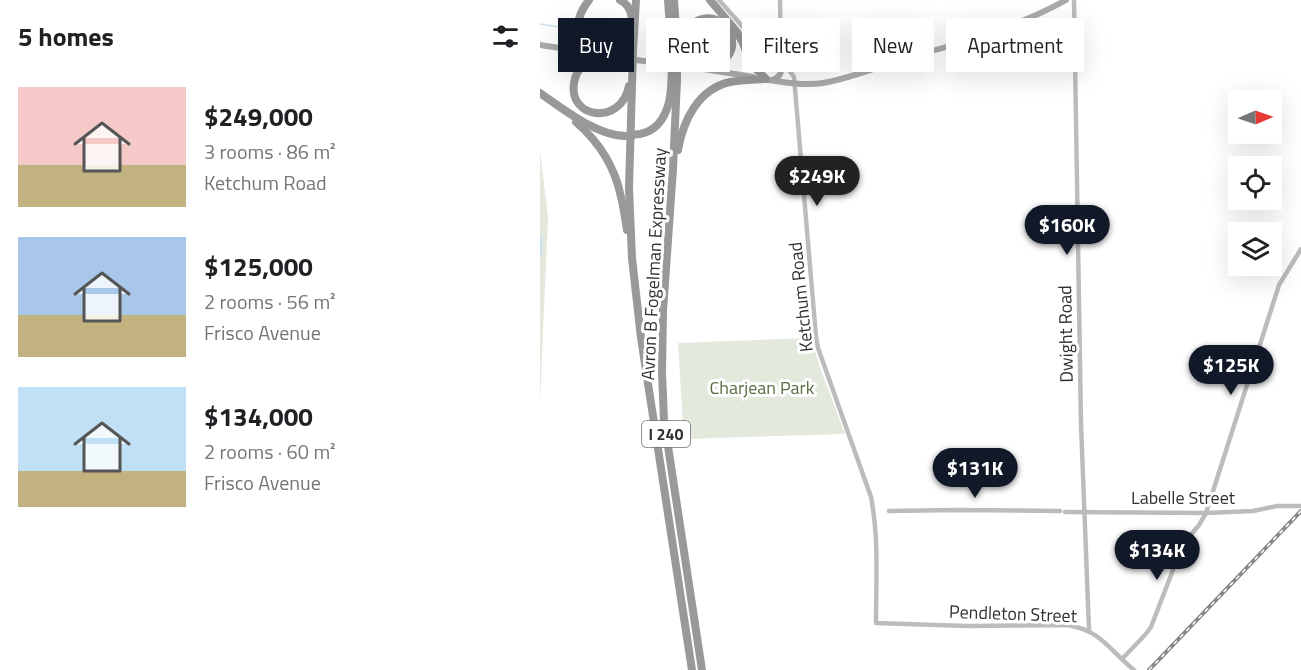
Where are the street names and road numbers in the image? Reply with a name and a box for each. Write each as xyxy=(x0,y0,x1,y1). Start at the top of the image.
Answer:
street label: Avron B Fogelman Expressway xyxy=(634,147,673,381)
street label: Ketchum Road xyxy=(781,241,820,353)
street label: Dwight Road xyxy=(1051,285,1080,383)
road number: I 240 xyxy=(642,421,690,447)
street label: Labelle Street xyxy=(1131,484,1236,511)
street label: Pendleton Street xyxy=(949,598,1078,629)

